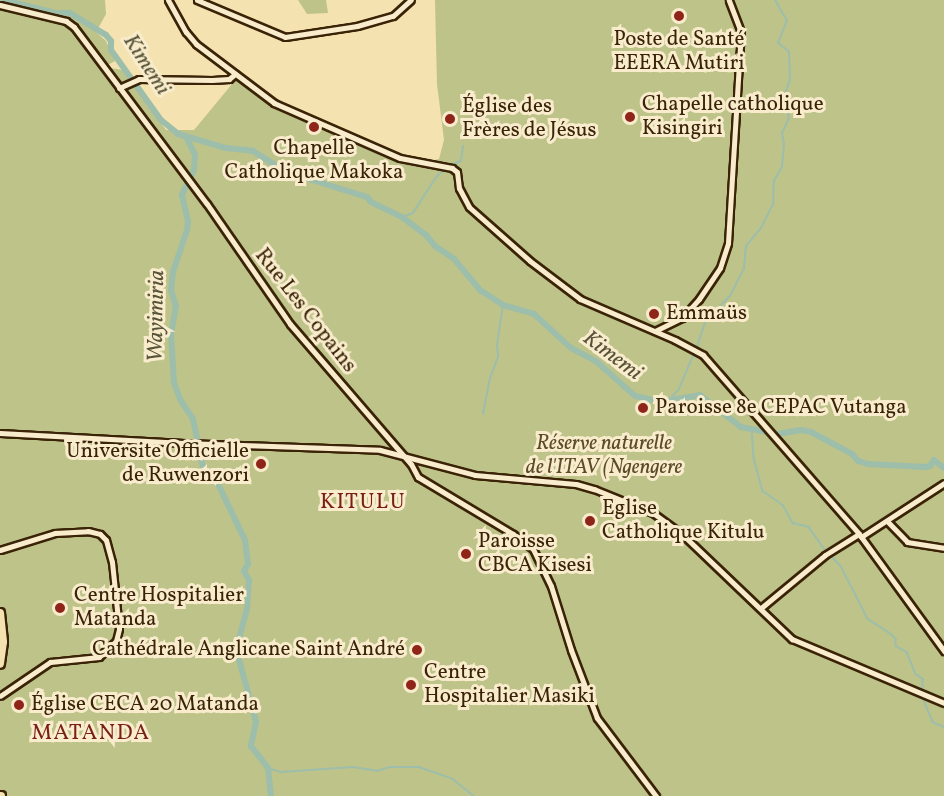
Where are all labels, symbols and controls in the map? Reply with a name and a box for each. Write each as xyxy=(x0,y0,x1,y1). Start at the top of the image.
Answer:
marker: Poste de Santé EEERA Mutiri xyxy=(670,7,688,25)
place label: Poste de Santé EEERA Mutiri xyxy=(614,27,744,77)
water label: Kimemi xyxy=(117,30,175,100)
place label: Chapelle catholique Kisingiri xyxy=(642,92,824,142)
place label: Église des Frères de Jésus xyxy=(462,94,597,144)
marker: Chapelle catholique Kisingiri xyxy=(623,110,637,124)
marker: Église des Frères de Jésus xyxy=(443,112,457,126)
marker: Chapelle Catholique Makoka xyxy=(307,120,321,134)
place label: Chapelle Catholique Makoka xyxy=(225,136,403,186)
street label: Rue Les Copains xyxy=(249,244,361,378)
water label: Wayimiria xyxy=(143,270,171,362)
place label: Emmaüs xyxy=(666,301,747,327)
marker: Emmaüs xyxy=(647,307,661,321)
water label: Kimemi xyxy=(577,325,647,387)
place label: Paroisse 8e CEPAC Vutanga xyxy=(655,395,907,421)
marker: Paroisse 8e CEPAC Vutanga xyxy=(636,401,650,415)
park label: Réserve naturelle de l'ITAV (Ngengere xyxy=(526,431,682,481)
place label: Universite Officielle de Ruwenzori xyxy=(66,439,249,489)
marker: Universite Officielle de Ruwenzori xyxy=(254,457,268,471)
district label: KITULU xyxy=(320,490,406,516)
place label: Eglise Catholique Kitulu xyxy=(602,496,765,546)
marker: Eglise Catholique Kitulu xyxy=(583,514,597,528)
place label: Paroisse CBCA Kisesi xyxy=(478,529,592,579)
marker: Paroisse CBCA Kisesi xyxy=(459,547,473,561)
place label: Centre Hospitalier Matanda xyxy=(74,583,244,633)
marker: Centre Hospitalier Matanda xyxy=(51,599,69,617)
place label: Cathédrale Anglicane Saint André xyxy=(92,637,405,663)
marker: Cathédrale Anglicane Saint André xyxy=(410,643,424,657)
place label: Centre Hospitalier Masiki xyxy=(424,660,595,710)
marker: Centre Hospitalier Masiki xyxy=(402,676,420,694)
place label: Église CECA 20 Matanda xyxy=(31,692,259,718)
marker: Église CECA 20 Matanda xyxy=(12,698,26,712)
district label: MATANDA xyxy=(31,721,151,747)

